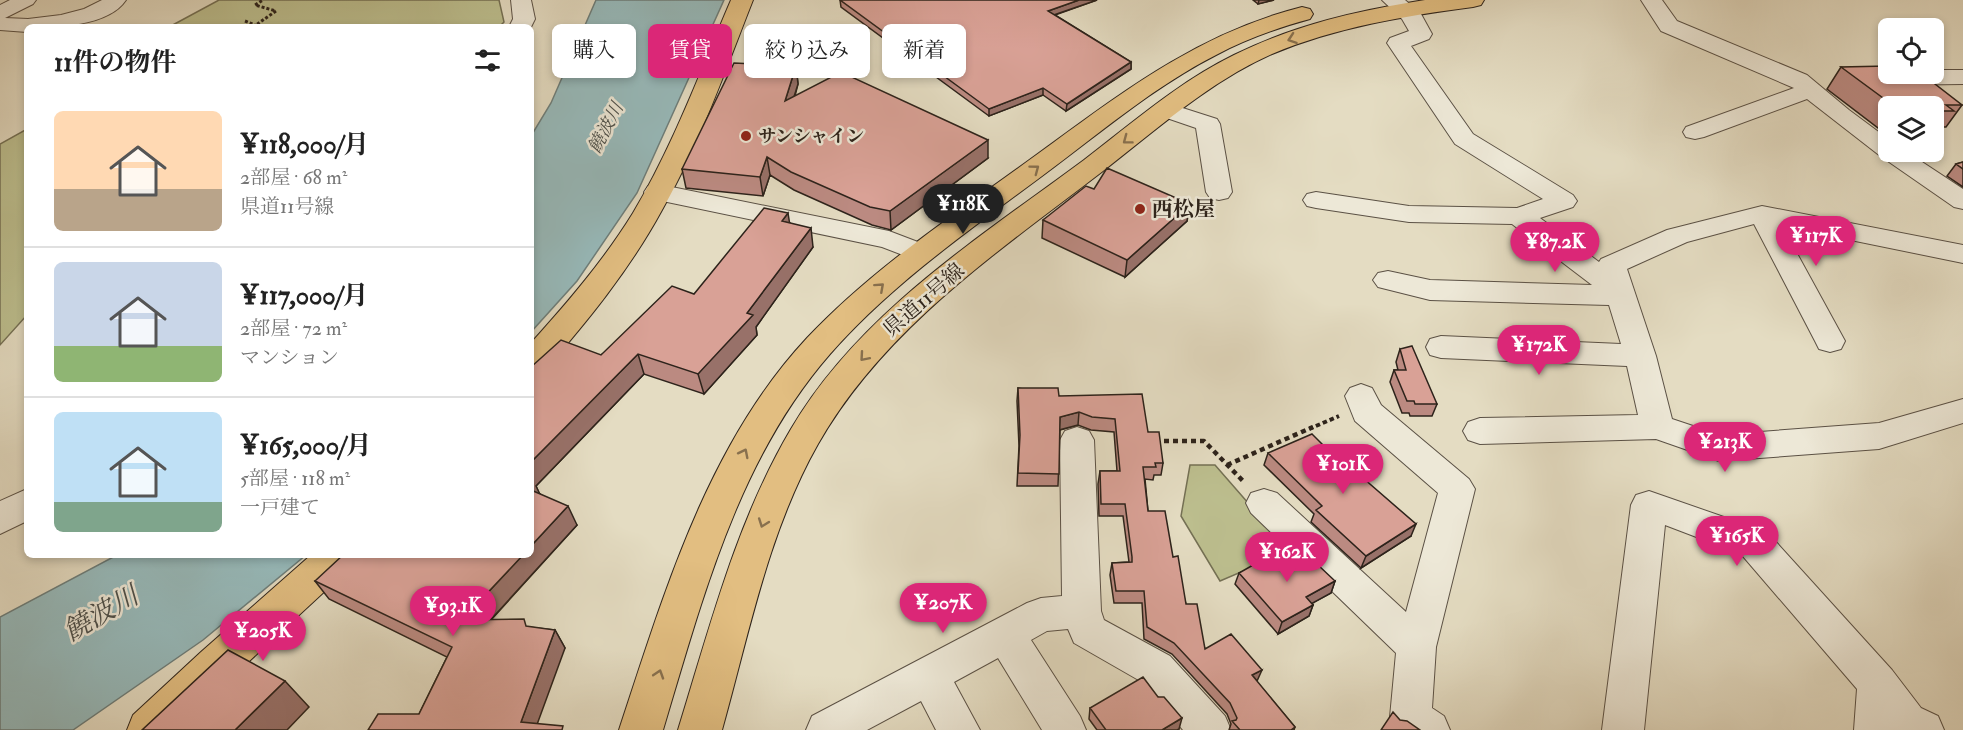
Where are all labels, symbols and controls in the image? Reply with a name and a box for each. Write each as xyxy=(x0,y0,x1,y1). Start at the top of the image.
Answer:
map controls xyxy=(1878,18,1944,162)
button: locate xyxy=(1878,18,1944,84)
chip: 購入 xyxy=(552,24,636,78)
chip: 賃貸 xyxy=(648,24,732,78)
chip: 絞り込み xyxy=(744,24,870,78)
chip: 新着 xyxy=(882,24,966,78)
one-way arrow xyxy=(1288,31,1298,44)
icon: filters xyxy=(471,44,504,77)
text: 11件の物件 xyxy=(54,47,177,79)
button: layers xyxy=(1878,96,1944,162)
water label: 饒波川 xyxy=(583,97,630,157)
place label: サンシャイン xyxy=(758,125,864,148)
text: ¥118,000/月 xyxy=(240,129,369,161)
marker: サンシャイン xyxy=(739,129,753,143)
one-way arrow xyxy=(1123,133,1134,144)
icon: home xyxy=(102,135,174,207)
text: 2部屋 · 68 m² xyxy=(240,165,347,190)
one-way arrow xyxy=(1028,165,1039,176)
pin: ¥118K xyxy=(921,184,1005,235)
text: ¥118K xyxy=(937,191,989,216)
text: 県道11号線 xyxy=(240,194,334,219)
place label: 西松屋 xyxy=(1152,196,1215,223)
marker: 西松屋 xyxy=(1133,202,1147,216)
pin: ¥117K xyxy=(1774,216,1858,267)
pin: ¥87.2K xyxy=(1506,222,1604,273)
text: ¥117K xyxy=(1790,223,1842,248)
text: ¥87.2K xyxy=(1524,229,1586,254)
street label: 県道11号線 xyxy=(878,257,970,343)
text: ¥117,000/月 xyxy=(240,280,368,312)
one-way arrow xyxy=(873,283,883,294)
icon: home xyxy=(102,286,174,358)
text: 2部屋 · 72 m² xyxy=(240,316,347,341)
pin: ¥172K xyxy=(1497,325,1581,376)
text: ¥172K xyxy=(1511,332,1567,357)
text: マンション xyxy=(240,345,339,370)
one-way arrow xyxy=(860,350,871,361)
pin: ¥213K xyxy=(1683,422,1767,473)
text: ¥213K xyxy=(1698,429,1752,454)
text: ¥165,000/月 xyxy=(240,430,372,462)
icon: home xyxy=(102,436,174,508)
pin: ¥101K xyxy=(1301,444,1385,495)
one-way arrow xyxy=(737,449,748,460)
text: ¥101K xyxy=(1316,451,1370,476)
text: 5部屋 · 118 m² xyxy=(240,466,350,491)
text: 一戸建て xyxy=(240,495,320,520)
pin: ¥165K xyxy=(1695,516,1779,567)
one-way arrow xyxy=(758,517,771,528)
text: ¥165K xyxy=(1710,523,1764,548)
pin: ¥162K xyxy=(1245,532,1329,583)
text: ¥162K xyxy=(1259,539,1315,564)
water label: 饒波川 xyxy=(58,578,147,649)
pin: ¥207K xyxy=(901,583,985,634)
pin: ¥93.1K xyxy=(404,586,502,637)
text: ¥207K xyxy=(914,590,972,615)
text: ¥93.1K xyxy=(424,593,482,618)
pin: ¥205K xyxy=(221,611,305,662)
text: ¥205K xyxy=(234,618,292,643)
one-way arrow xyxy=(652,669,664,680)

